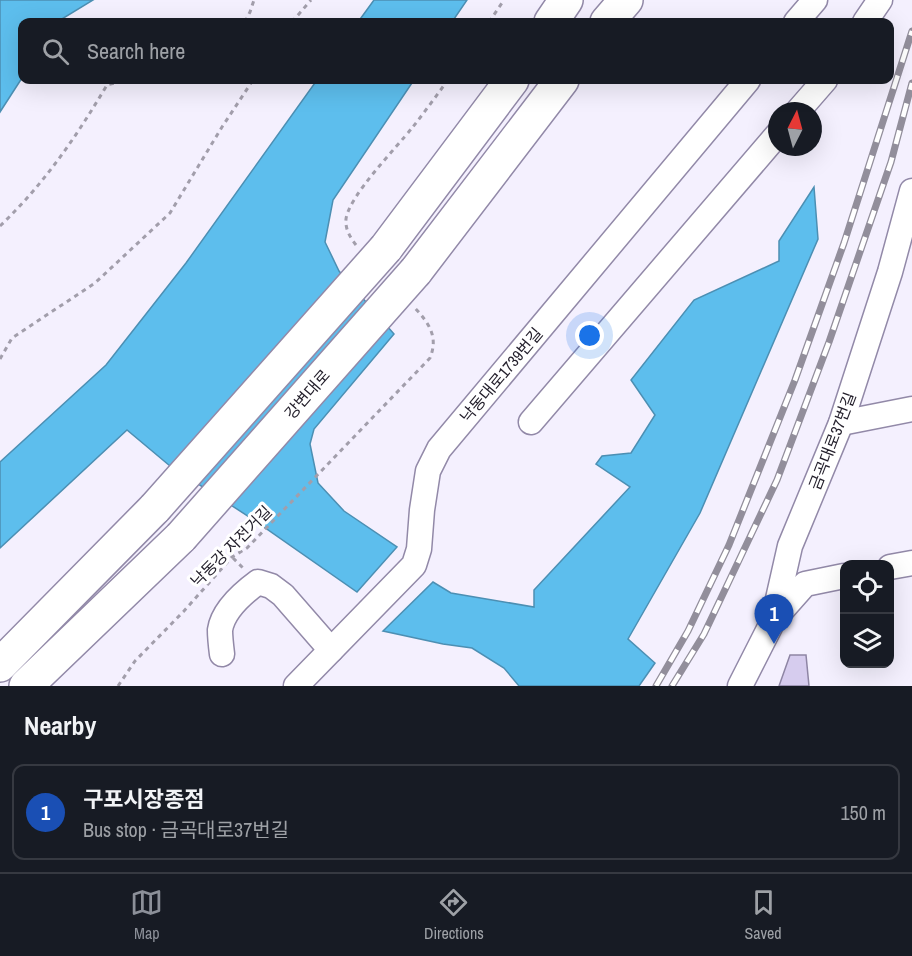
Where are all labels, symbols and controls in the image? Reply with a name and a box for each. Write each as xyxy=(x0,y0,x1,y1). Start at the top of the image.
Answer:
search box xyxy=(18,18,894,84)
icon: search xyxy=(39,35,72,68)
text: Search here xyxy=(87,36,185,66)
north arrow xyxy=(768,102,822,156)
your location xyxy=(575,321,604,350)
street label: 낙동대로1739번길 xyxy=(455,323,547,427)
street label: 강변대로 xyxy=(279,364,335,423)
street label: 금곡대로37번길 xyxy=(803,389,861,493)
street label: 낙동강 자전거길 xyxy=(185,500,277,592)
map controls xyxy=(840,560,894,668)
button: locate xyxy=(840,560,894,614)
pin: 1 xyxy=(754,594,794,644)
button: layers xyxy=(840,614,894,668)
text: Nearby xyxy=(24,708,96,743)
text: 구포시장종점 xyxy=(83,784,204,814)
text: 1 xyxy=(41,799,50,826)
text: 150 m xyxy=(840,799,886,826)
text: Bus stop · 금곡대로37번길 xyxy=(83,816,289,843)
tab: Map xyxy=(130,886,163,944)
tab: Directions xyxy=(424,886,484,944)
tab: Saved xyxy=(744,886,782,944)

